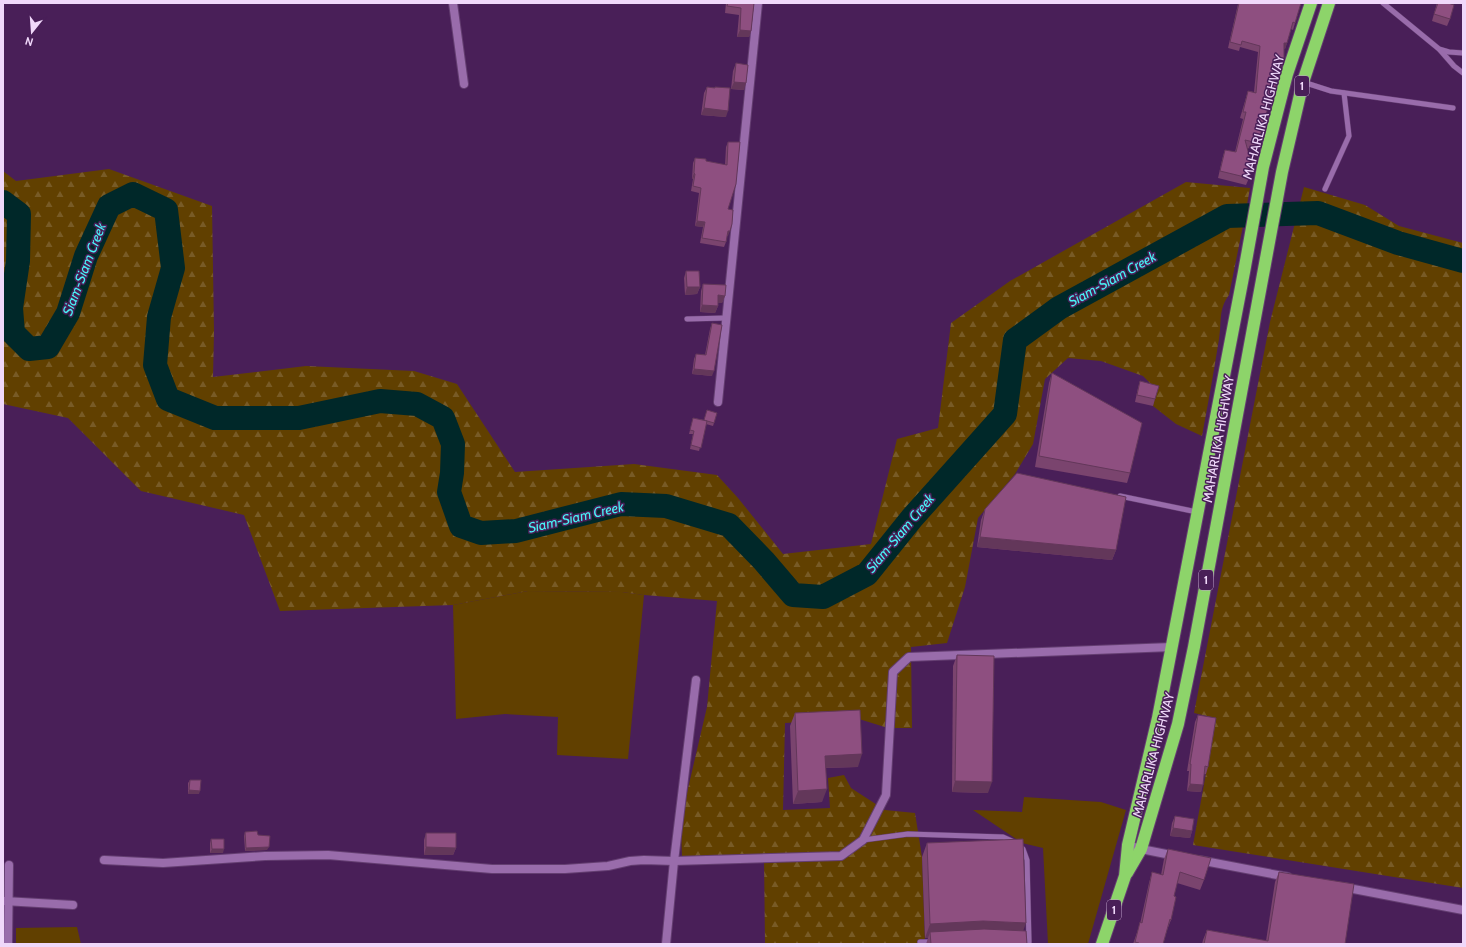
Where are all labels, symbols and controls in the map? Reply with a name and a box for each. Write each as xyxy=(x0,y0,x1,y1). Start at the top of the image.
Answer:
north arrow xyxy=(12,12,52,52)
text: N xyxy=(23,34,35,49)
street label: MAHARLIKA HIGHWAY xyxy=(1239,52,1288,181)
road number: 1 xyxy=(1295,76,1309,96)
water label: Siam-Siam Creek xyxy=(58,219,110,318)
water label: Siam-Siam Creek xyxy=(1065,247,1160,311)
street label: MAHARLIKA HIGHWAY xyxy=(1199,374,1237,504)
water label: Siam-Siam Creek xyxy=(862,489,939,576)
water label: Siam-Siam Creek xyxy=(526,497,627,537)
road number: 1 xyxy=(1199,570,1213,590)
street label: MAHARLIKA HIGHWAY xyxy=(1129,690,1178,819)
road number: 1 xyxy=(1107,900,1121,920)

